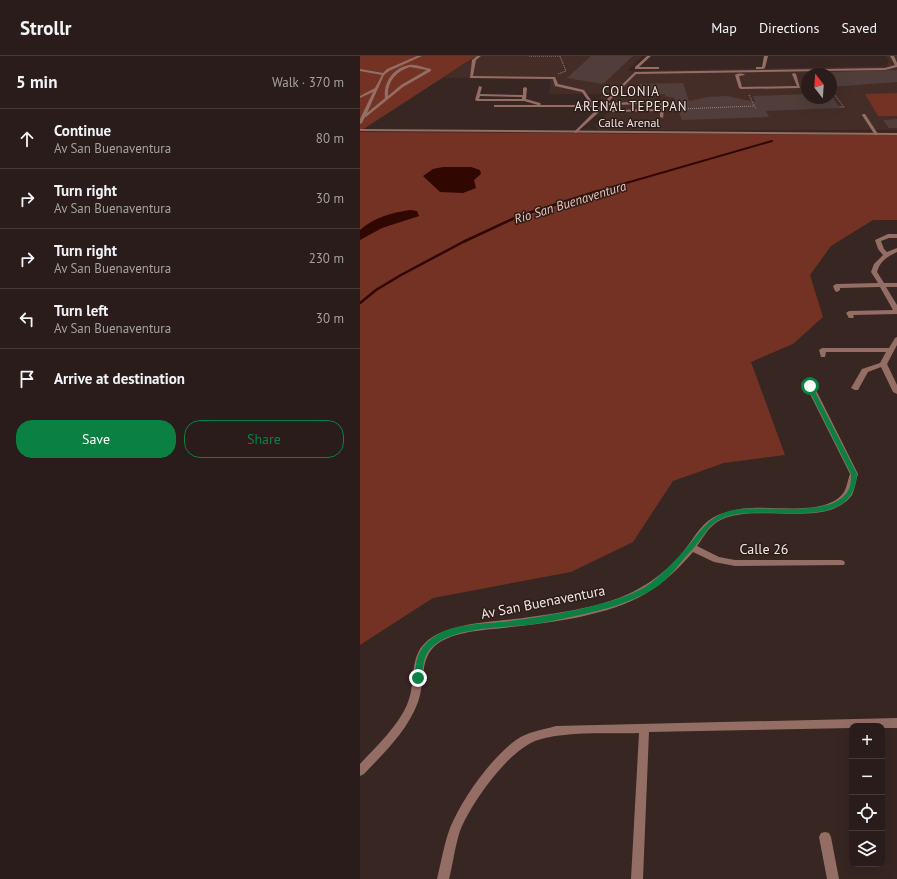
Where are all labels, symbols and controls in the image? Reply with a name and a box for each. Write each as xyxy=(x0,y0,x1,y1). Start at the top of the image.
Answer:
text: Strollr xyxy=(20,16,71,40)
text: Map xyxy=(711,19,737,37)
text: Directions xyxy=(759,19,819,37)
text: Saved xyxy=(841,19,877,37)
north arrow xyxy=(801,68,837,104)
text: 5 min xyxy=(16,71,57,93)
text: Walk · 370 m xyxy=(272,74,344,91)
district label: COLONIA ARENAL TEPEPAN xyxy=(574,83,688,115)
street label: Calle Arenal xyxy=(598,115,660,130)
text: Continue xyxy=(54,121,111,140)
icon: ahead xyxy=(16,128,38,150)
text: 80 m xyxy=(316,130,344,147)
text: Av San Buenaventura xyxy=(54,140,171,157)
water label: Río San Buenaventura xyxy=(512,177,629,228)
text: Turn right xyxy=(54,181,117,200)
icon: right xyxy=(16,188,38,210)
text: 30 m xyxy=(316,190,344,207)
text: Av San Buenaventura xyxy=(54,200,171,217)
text: Turn right xyxy=(54,241,117,260)
icon: right xyxy=(16,248,38,270)
text: 230 m xyxy=(309,250,344,267)
text: Av San Buenaventura xyxy=(54,260,171,277)
text: Turn left xyxy=(54,301,108,320)
icon: left xyxy=(16,308,38,330)
text: 30 m xyxy=(316,310,344,327)
text: Av San Buenaventura xyxy=(54,320,171,337)
icon: arrive xyxy=(16,368,38,390)
text: Arrive at destination xyxy=(54,369,185,388)
route start xyxy=(801,377,819,395)
button: Save xyxy=(16,420,176,458)
button: Share xyxy=(184,420,344,458)
street label: Calle 26 xyxy=(740,540,789,558)
street label: Av San Buenaventura xyxy=(479,581,607,623)
route end xyxy=(409,669,427,687)
map controls xyxy=(849,723,885,867)
button: + xyxy=(849,723,885,759)
button: − xyxy=(849,759,885,795)
button: locate xyxy=(849,795,885,831)
button: layers xyxy=(849,831,885,867)

